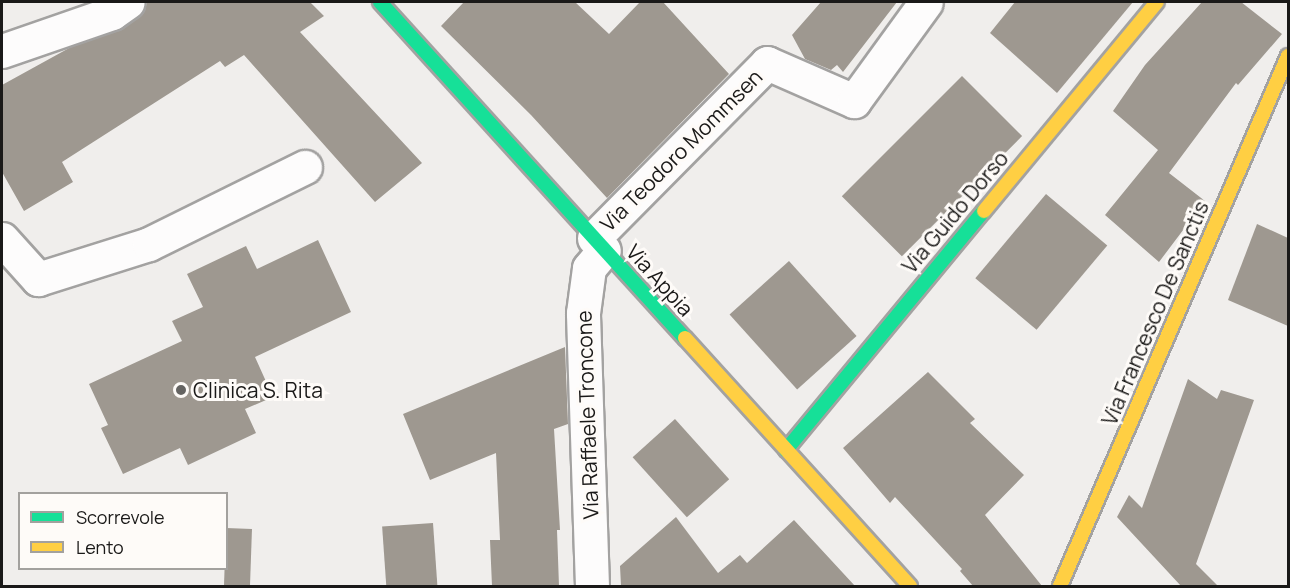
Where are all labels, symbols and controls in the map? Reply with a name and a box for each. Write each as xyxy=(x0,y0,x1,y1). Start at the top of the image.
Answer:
street label: Via Teodoro Mommsen xyxy=(595,64,767,236)
street label: Via Guido Dorso xyxy=(897,146,1013,278)
street label: Via Francesco De Sanctis xyxy=(1096,197,1214,429)
street label: Via Appia xyxy=(621,239,699,321)
street label: Via Raffaele Troncone xyxy=(571,310,603,520)
place label: Clinica S. Rita xyxy=(193,377,323,403)
marker: Clinica S. Rita xyxy=(174,383,188,397)
legend xyxy=(18,492,228,570)
text: Scorrevole xyxy=(76,505,165,529)
text: Lento xyxy=(76,535,124,559)

